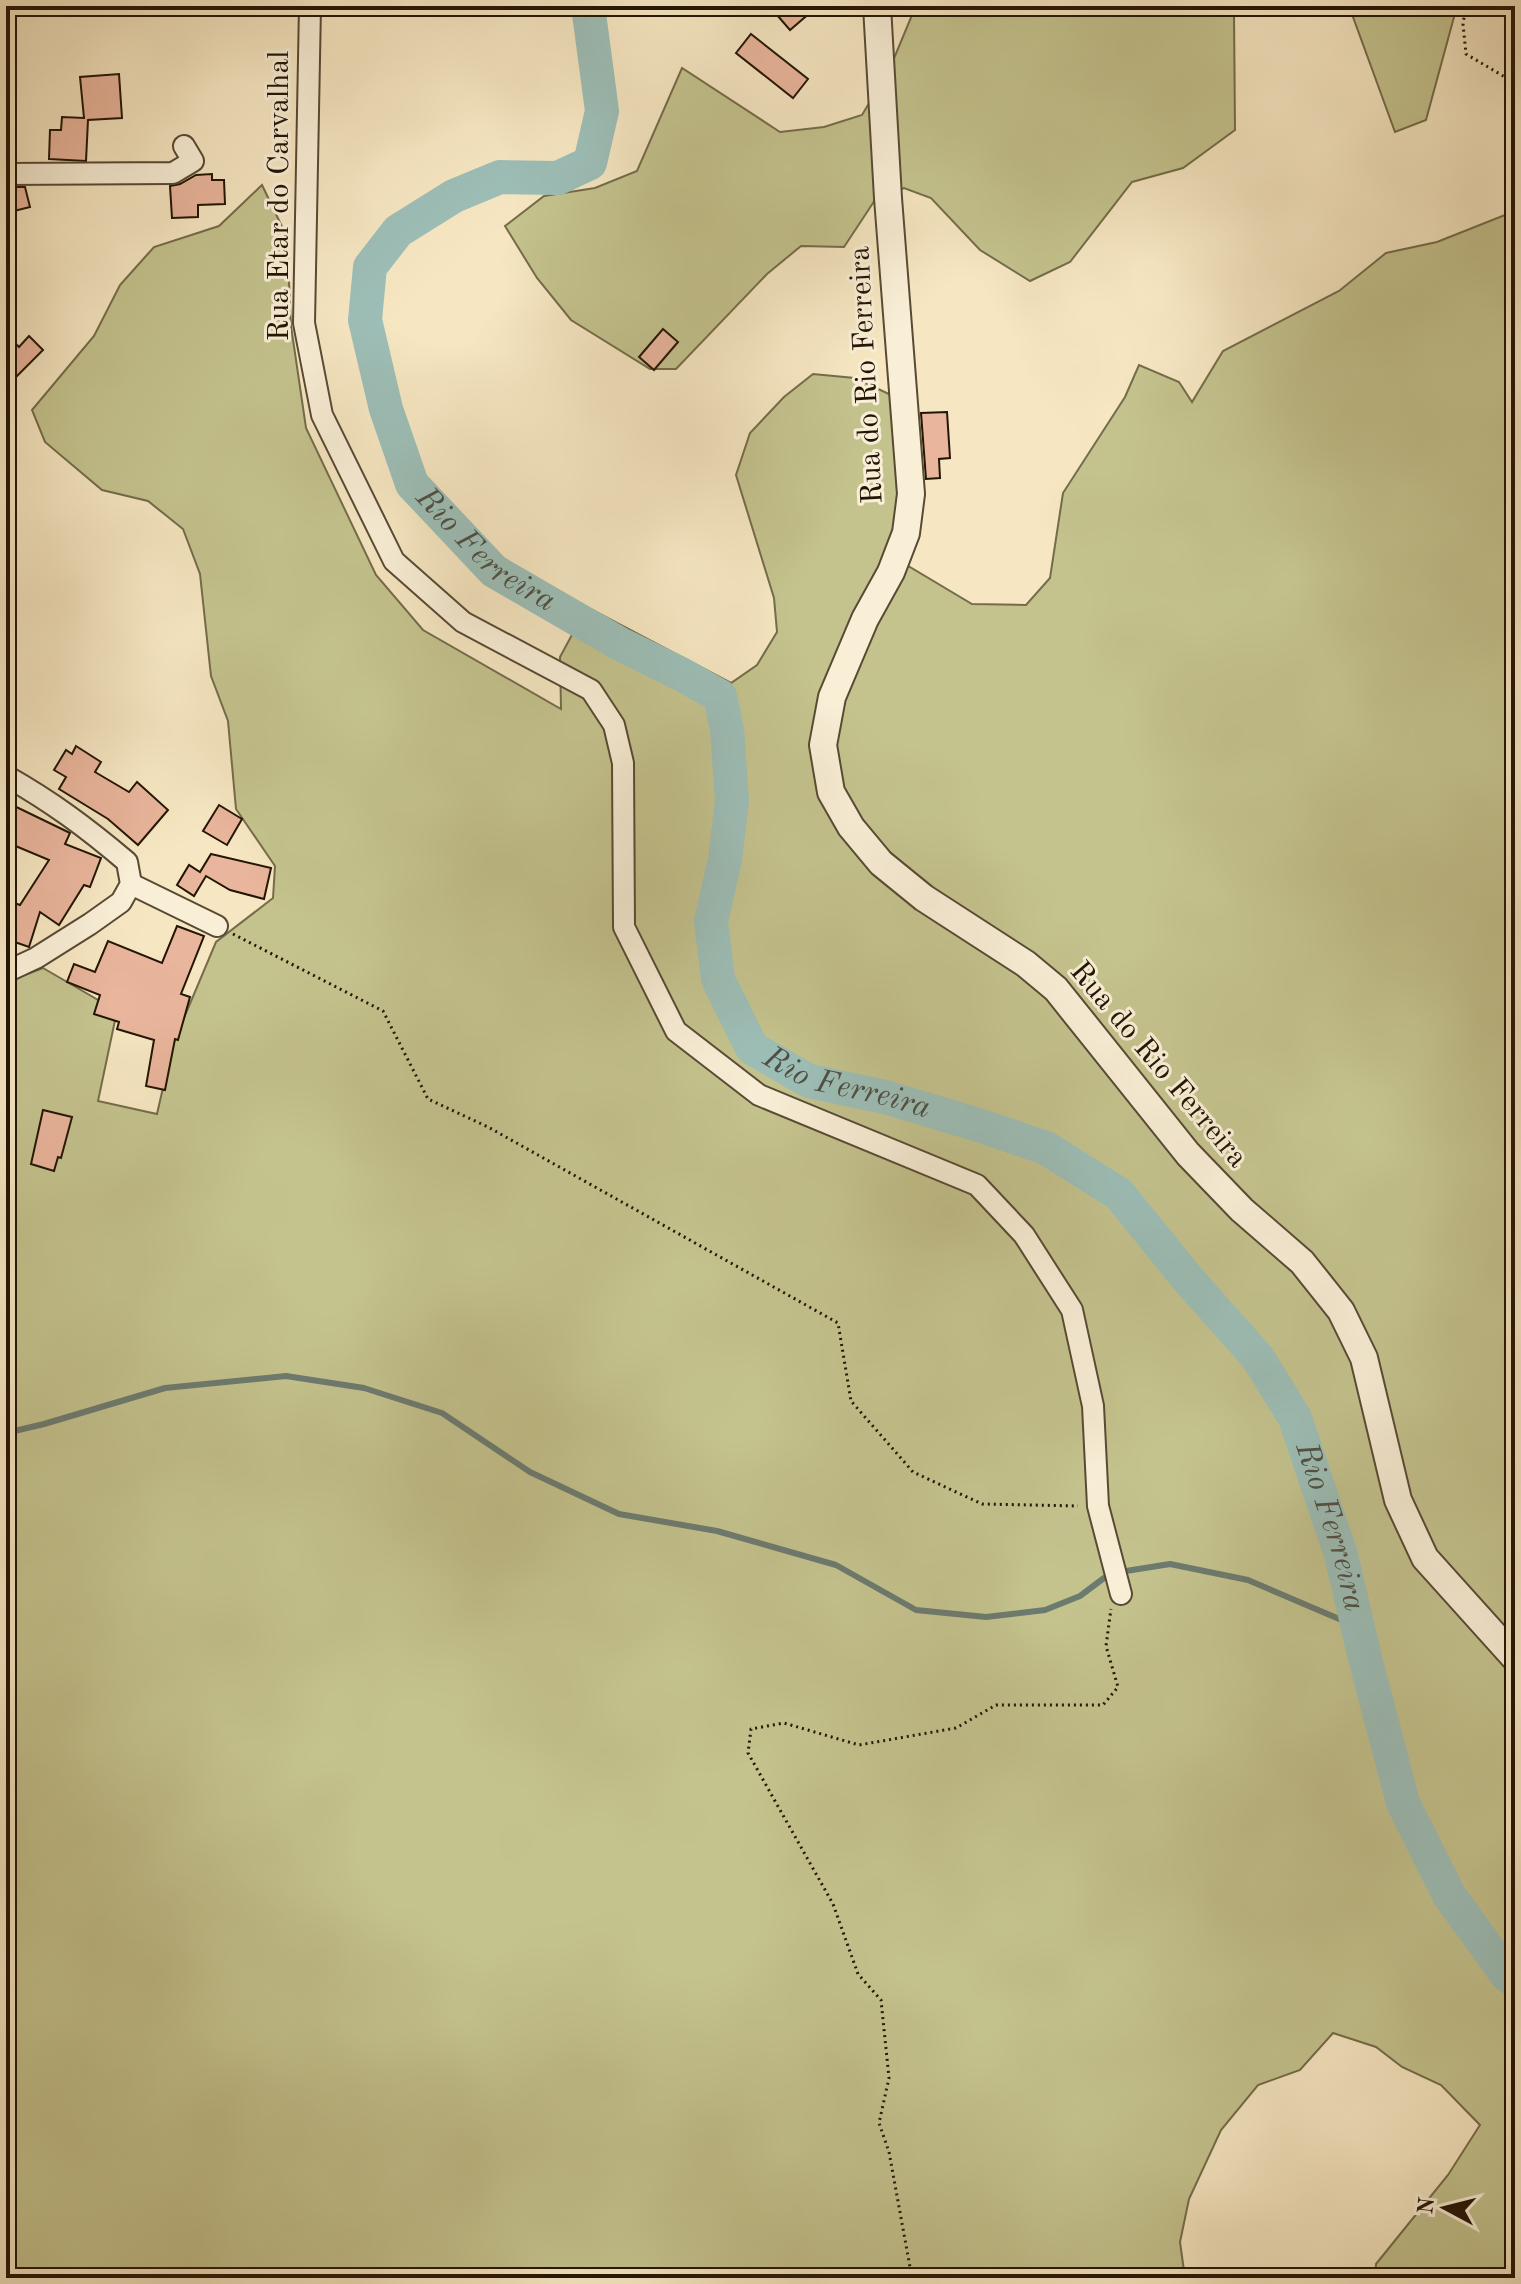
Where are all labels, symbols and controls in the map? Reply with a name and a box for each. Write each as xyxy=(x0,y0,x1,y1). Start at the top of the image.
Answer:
street label: Rua Etar do Carvalhal xyxy=(265,51,295,341)
street label: Rua do Rio Ferreira xyxy=(845,245,889,505)
water label: Rio Ferreira xyxy=(408,481,561,619)
street label: Rua do Rio Ferreira xyxy=(1064,957,1253,1174)
water label: Rio Ferreira xyxy=(756,1041,934,1126)
water label: Rio Ferreira xyxy=(1288,1438,1370,1614)
north arrow xyxy=(1405,2168,1485,2248)
text: N xyxy=(1415,2196,1439,2215)

